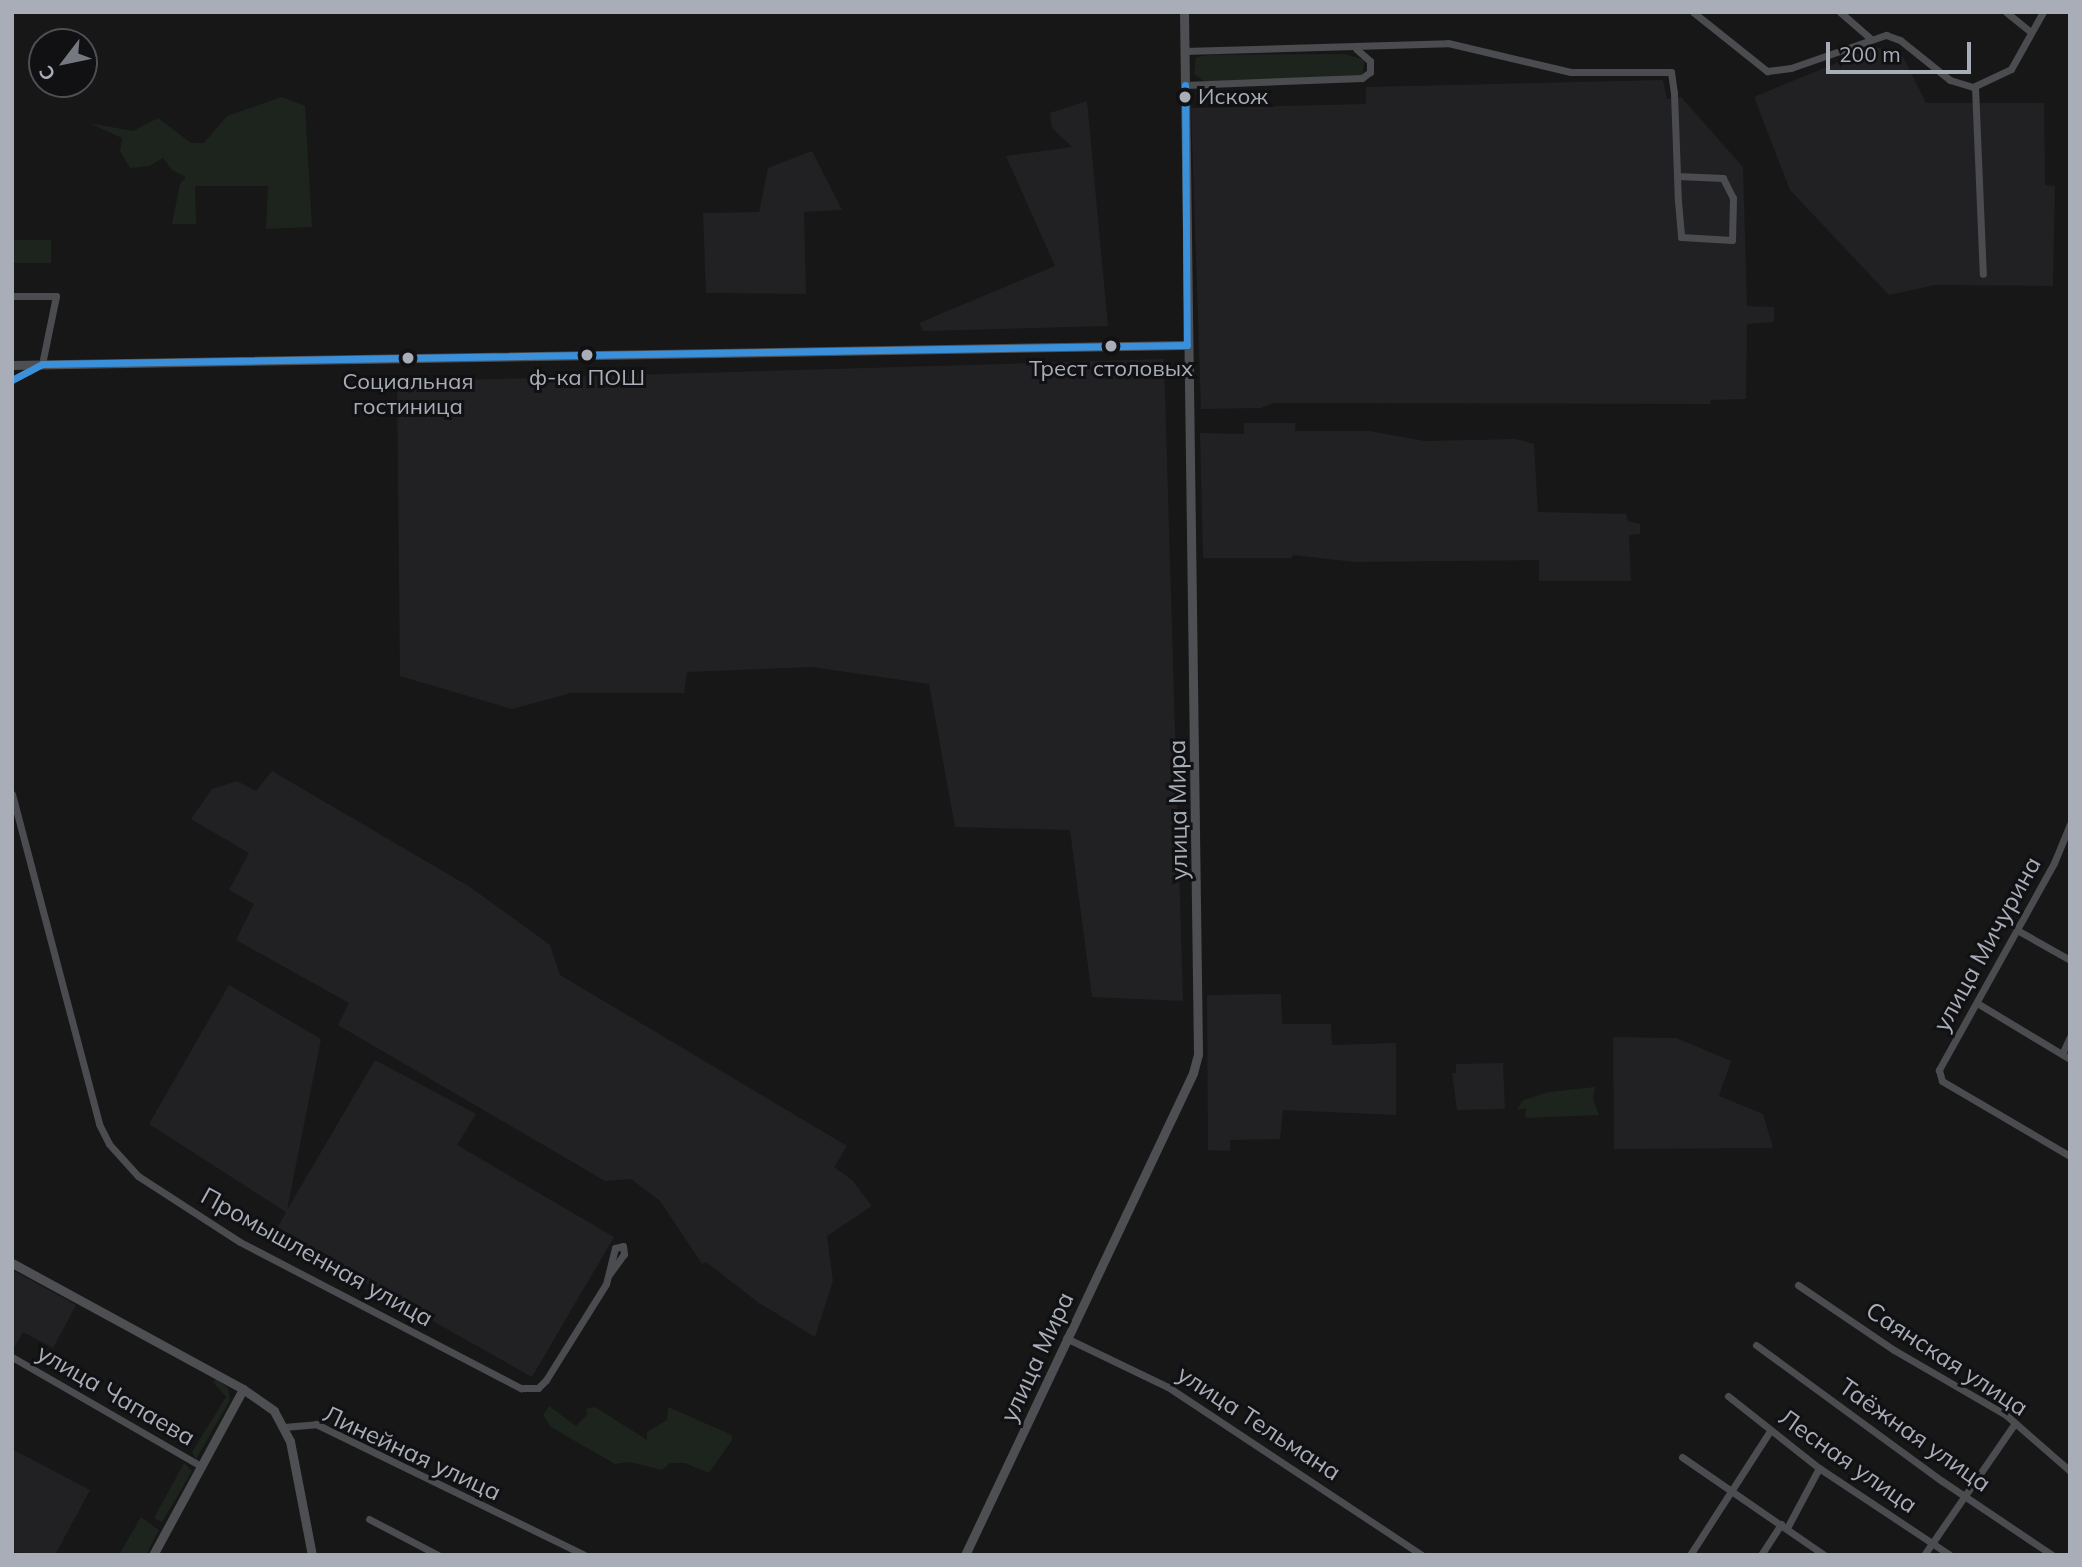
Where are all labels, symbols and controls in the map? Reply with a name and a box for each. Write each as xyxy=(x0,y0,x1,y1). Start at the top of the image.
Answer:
north arrow xyxy=(28,28,98,98)
scale bar xyxy=(1830,28,1975,72)
text: 200 m xyxy=(1839,41,1901,67)
text: С xyxy=(33,61,61,85)
place label: Искож xyxy=(1198,84,1268,110)
marker: Искож xyxy=(1178,90,1192,104)
marker: Трест столовых xyxy=(1104,339,1118,353)
marker: ф-ка ПОШ xyxy=(580,348,594,362)
marker: Социальная гостиница xyxy=(401,351,415,365)
place label: Трест столовых xyxy=(1029,356,1193,382)
place label: ф-ка ПОШ xyxy=(529,365,645,391)
place label: Социальная гостиница xyxy=(342,368,474,420)
street label: улица Мира xyxy=(1162,740,1194,880)
street label: улица Мичурина xyxy=(1927,852,2047,1036)
street label: Промышленная улица xyxy=(196,1181,438,1333)
street label: улица Мира xyxy=(994,1287,1080,1427)
street label: Саянская улица xyxy=(1861,1296,2033,1422)
street label: улица Чапаева xyxy=(32,1338,200,1452)
street label: улица Тельмана xyxy=(1172,1359,1346,1487)
street label: Таёжная улица xyxy=(1834,1372,1996,1498)
street label: Линейная улица xyxy=(319,1399,505,1507)
street label: Лесная улица xyxy=(1773,1403,1923,1519)

